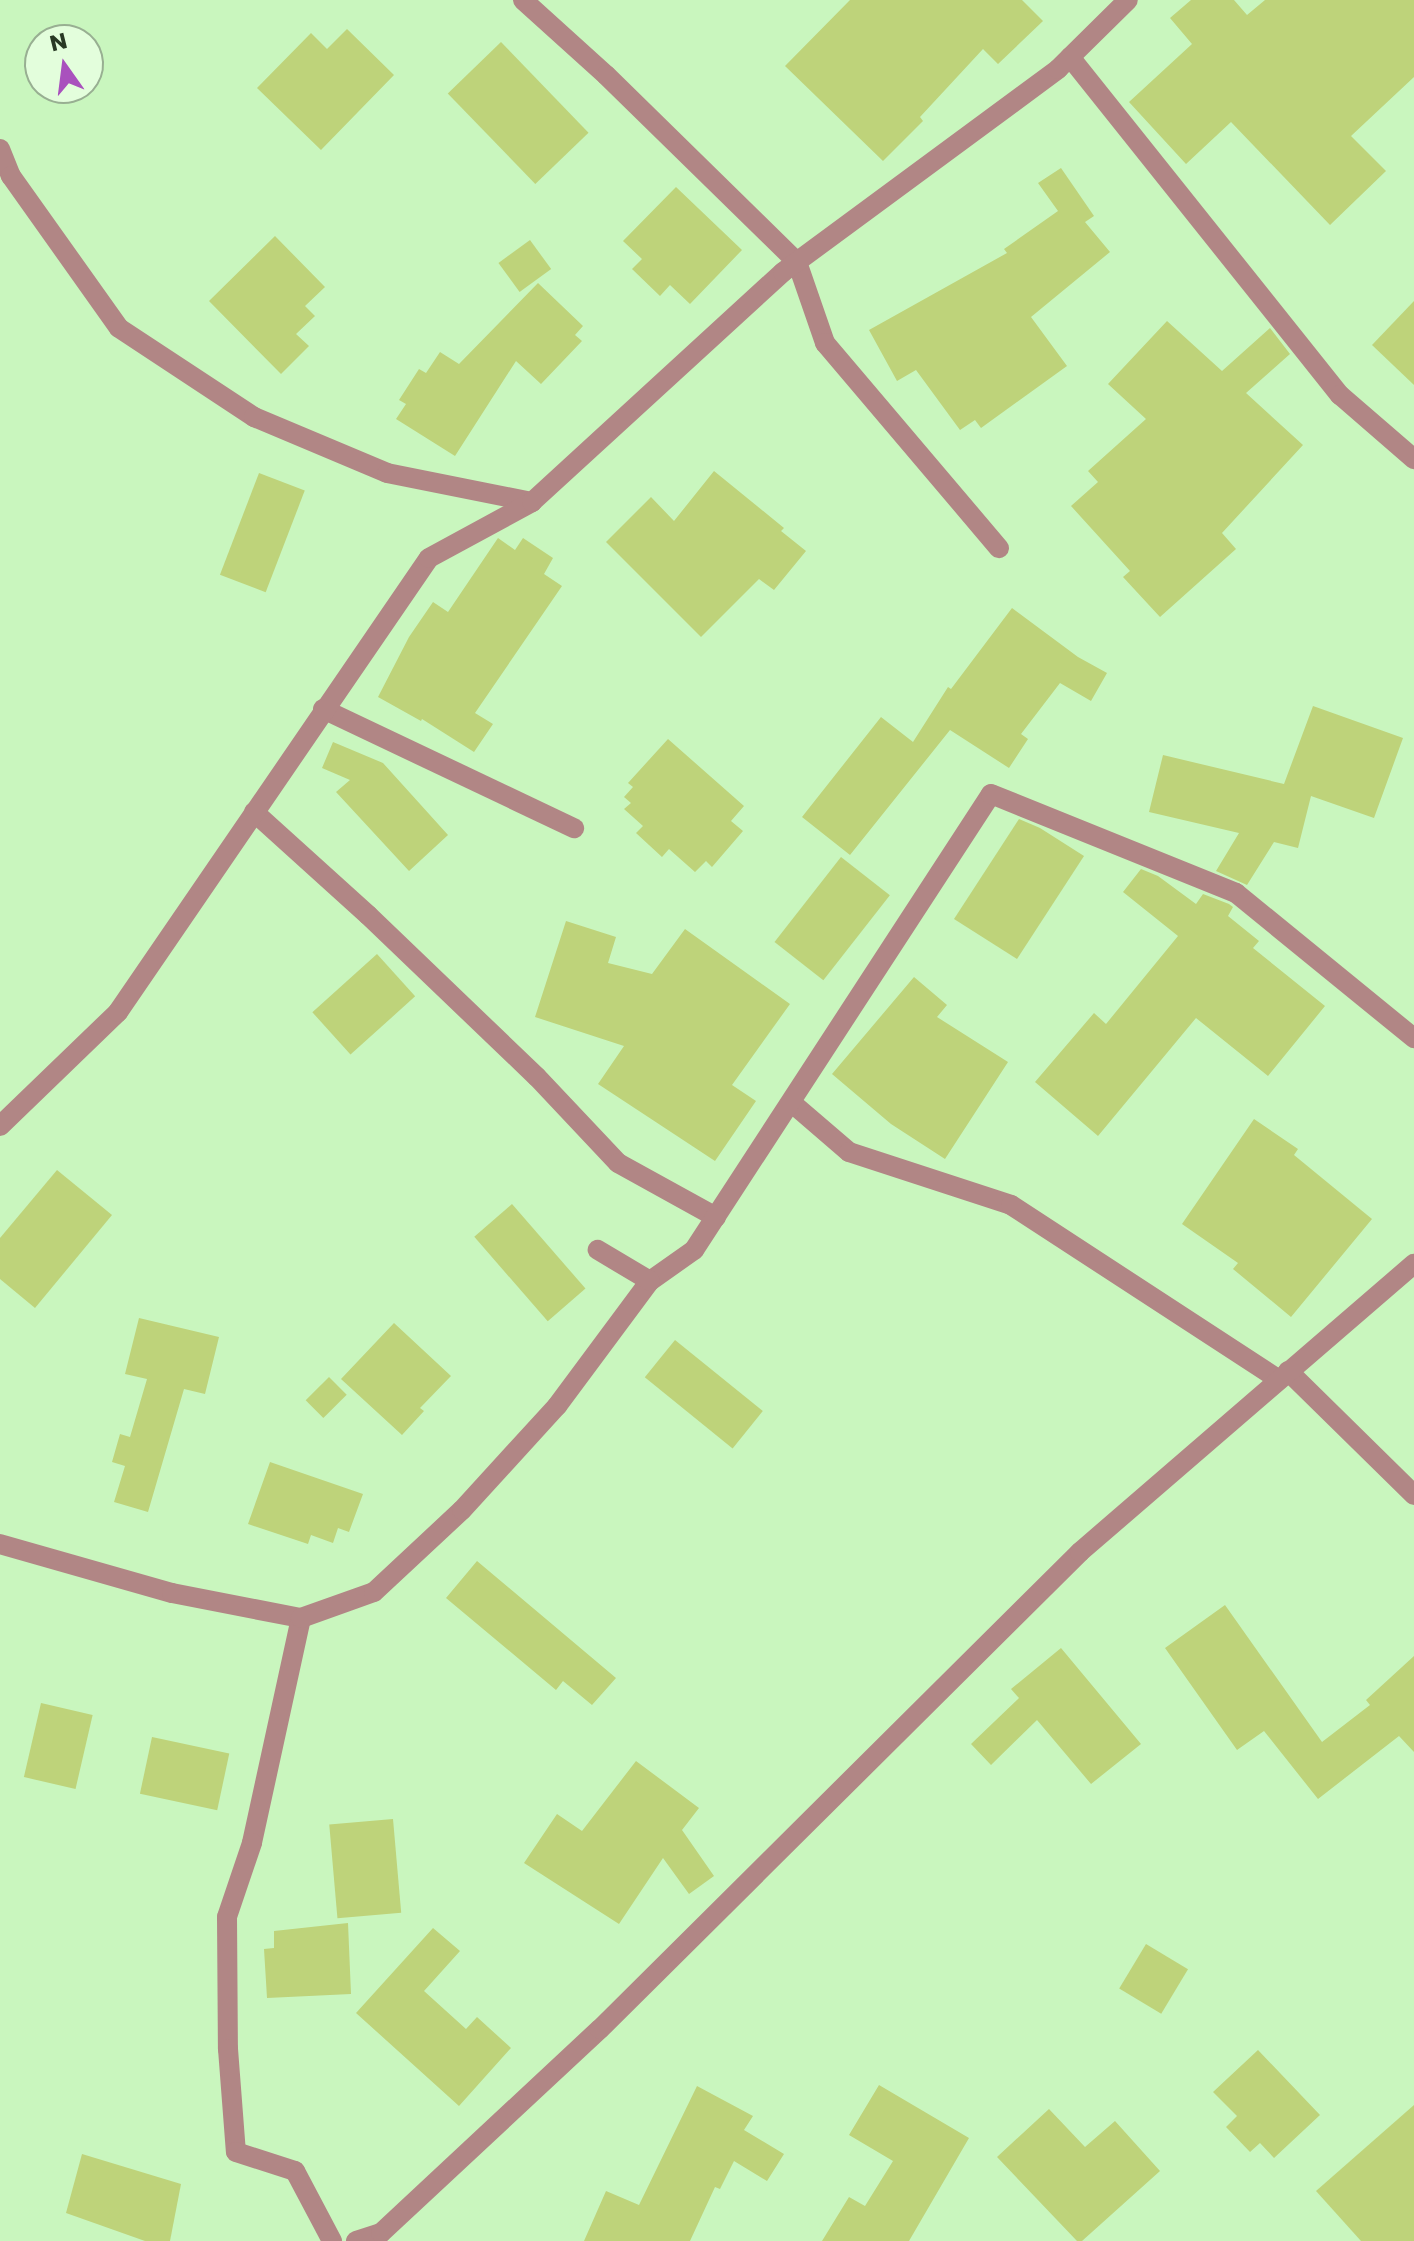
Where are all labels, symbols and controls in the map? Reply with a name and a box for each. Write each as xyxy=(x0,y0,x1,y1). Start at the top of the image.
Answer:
north arrow xyxy=(24,24,104,104)
text: N xyxy=(47,25,70,59)

